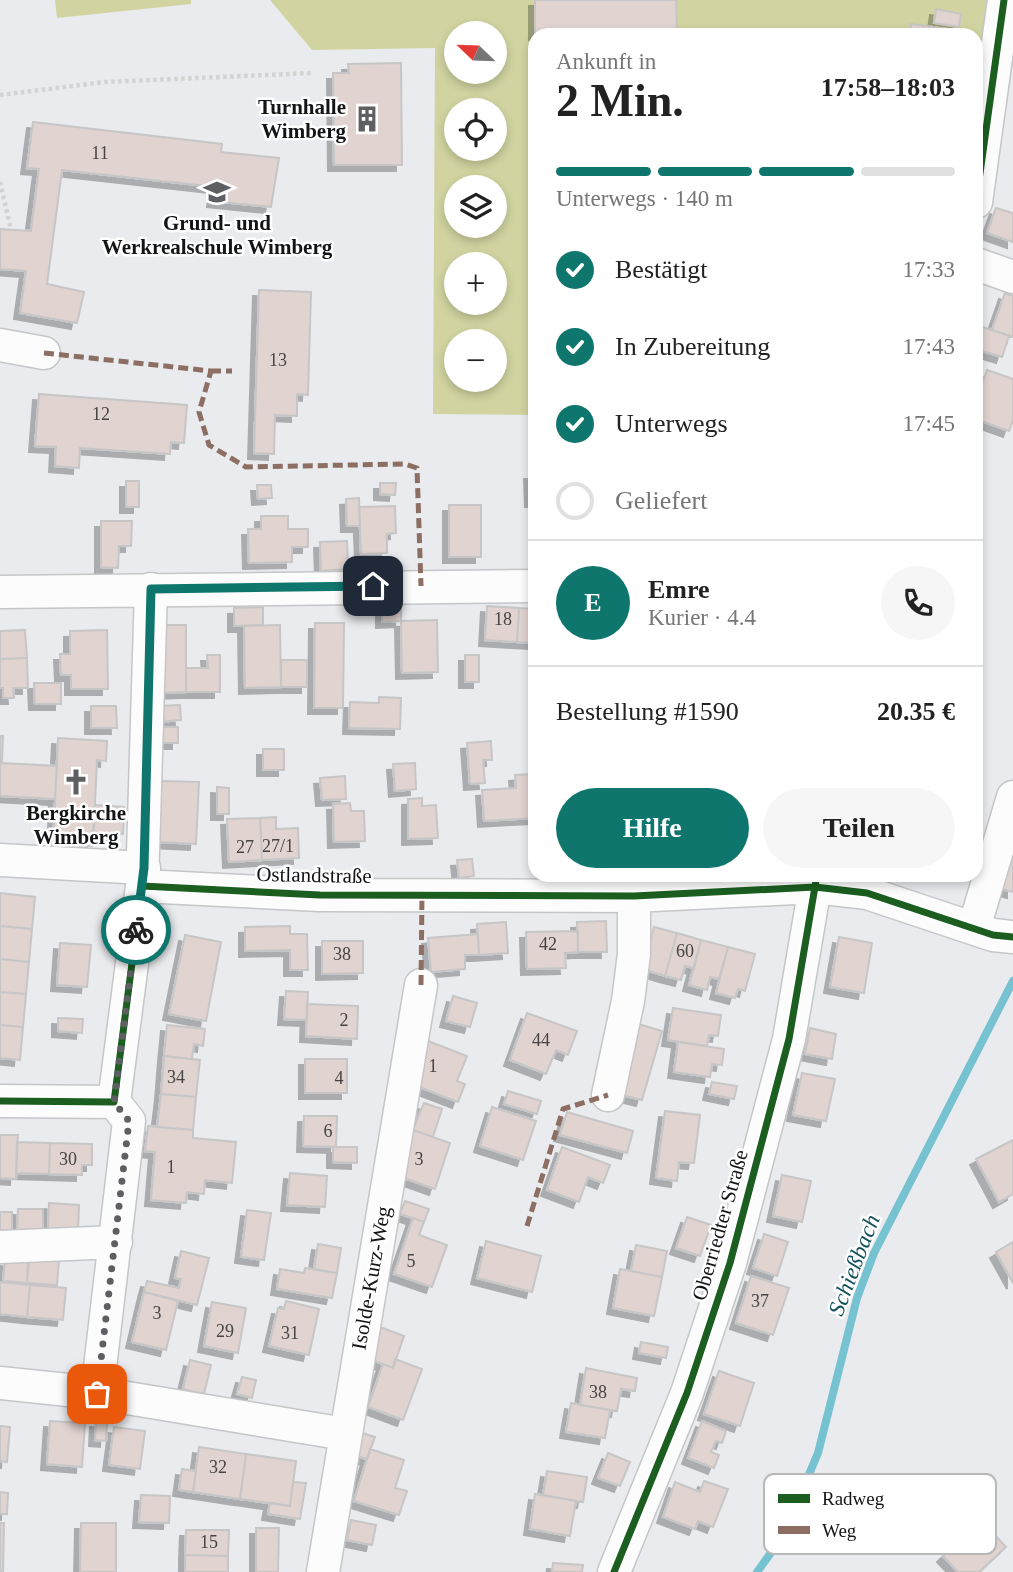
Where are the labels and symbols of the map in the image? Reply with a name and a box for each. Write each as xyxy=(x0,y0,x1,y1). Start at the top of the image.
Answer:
north arrow xyxy=(444,21,508,84)
place label: Turnhalle Wimberg xyxy=(258,95,346,143)
building icon: Turnhalle Wimberg xyxy=(352,104,382,134)
house number: 11 xyxy=(91,143,109,163)
school or university icon: Grund- und Werkrealschule Wimberg xyxy=(202,177,232,207)
place label: Grund- und Werkrealschule Wimberg xyxy=(102,211,333,259)
house number: 13 xyxy=(269,350,287,370)
house number: 12 xyxy=(92,404,110,424)
pin xyxy=(343,556,403,616)
house number: 18 xyxy=(494,609,512,629)
church icon: Bergkirche Wimberg xyxy=(61,767,91,797)
place label: Bergkirche Wimberg xyxy=(26,801,126,849)
house number: 27/1 xyxy=(262,836,294,856)
house number: 27 xyxy=(236,837,254,857)
street label: Ostlandstraße xyxy=(256,862,372,888)
courier xyxy=(101,895,171,965)
house number: 42 xyxy=(539,934,557,954)
house number: 60 xyxy=(676,941,694,961)
house number: 38 xyxy=(333,944,351,964)
house number: 2 xyxy=(340,1010,349,1030)
house number: 44 xyxy=(532,1030,550,1050)
house number: 1 xyxy=(429,1056,438,1076)
house number: 34 xyxy=(167,1067,185,1087)
house number: 4 xyxy=(335,1068,344,1088)
house number: 6 xyxy=(324,1121,333,1141)
street label: Oberriedter Straße xyxy=(687,1147,753,1303)
house number: 30 xyxy=(59,1149,77,1169)
house number: 3 xyxy=(415,1149,424,1169)
house number: 1 xyxy=(167,1157,176,1177)
street label: Isolde-Kurz-Weg xyxy=(347,1204,396,1352)
water label: Schießbach xyxy=(823,1211,885,1319)
house number: 5 xyxy=(407,1251,416,1271)
house number: 37 xyxy=(751,1291,769,1311)
house number: 3 xyxy=(153,1303,162,1323)
house number: 29 xyxy=(216,1321,234,1341)
house number: 31 xyxy=(281,1323,299,1343)
pin xyxy=(67,1364,127,1424)
house number: 38 xyxy=(589,1382,607,1402)
house number: 32 xyxy=(209,1457,227,1477)
legend xyxy=(764,1474,996,1554)
text: Radweg xyxy=(822,1488,885,1509)
text: Weg xyxy=(822,1520,857,1541)
house number: 15 xyxy=(200,1532,218,1552)

